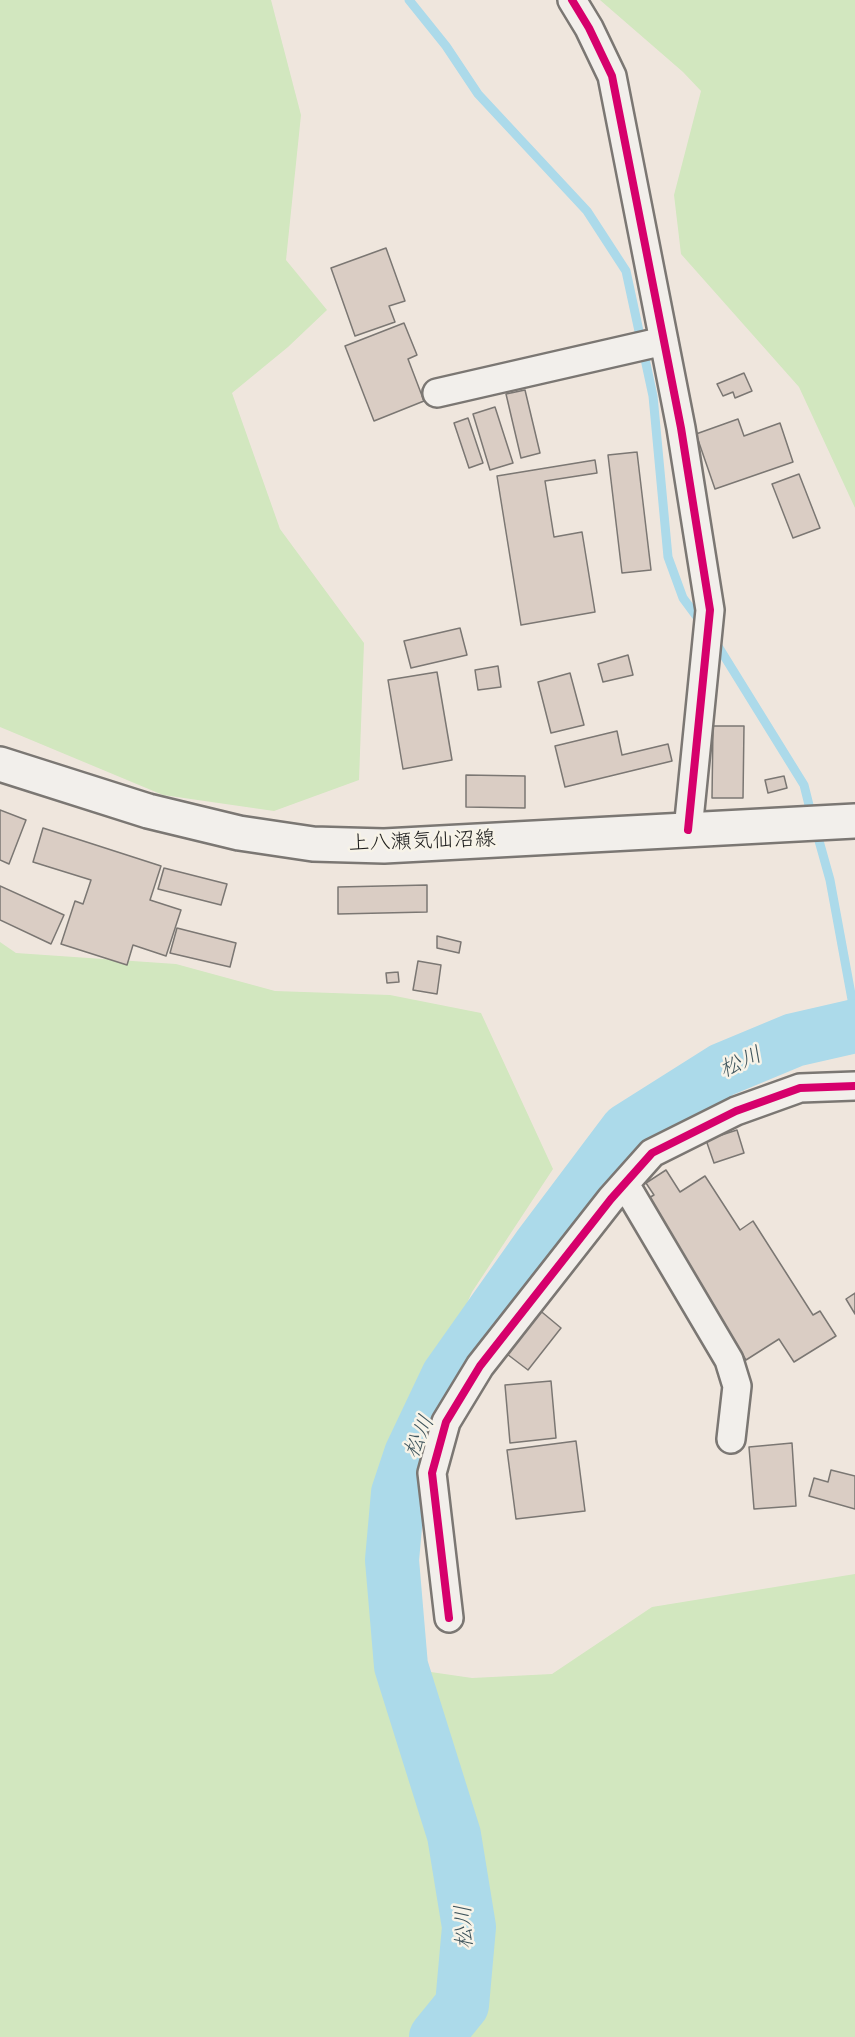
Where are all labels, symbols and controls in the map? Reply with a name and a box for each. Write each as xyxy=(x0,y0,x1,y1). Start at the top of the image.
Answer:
street label: 上八瀬気仙沼線 xyxy=(348,827,496,857)
water label: 松川 xyxy=(716,1042,766,1084)
water label: 松川 xyxy=(399,1412,441,1462)
water label: 松川 xyxy=(451,1905,479,1949)

